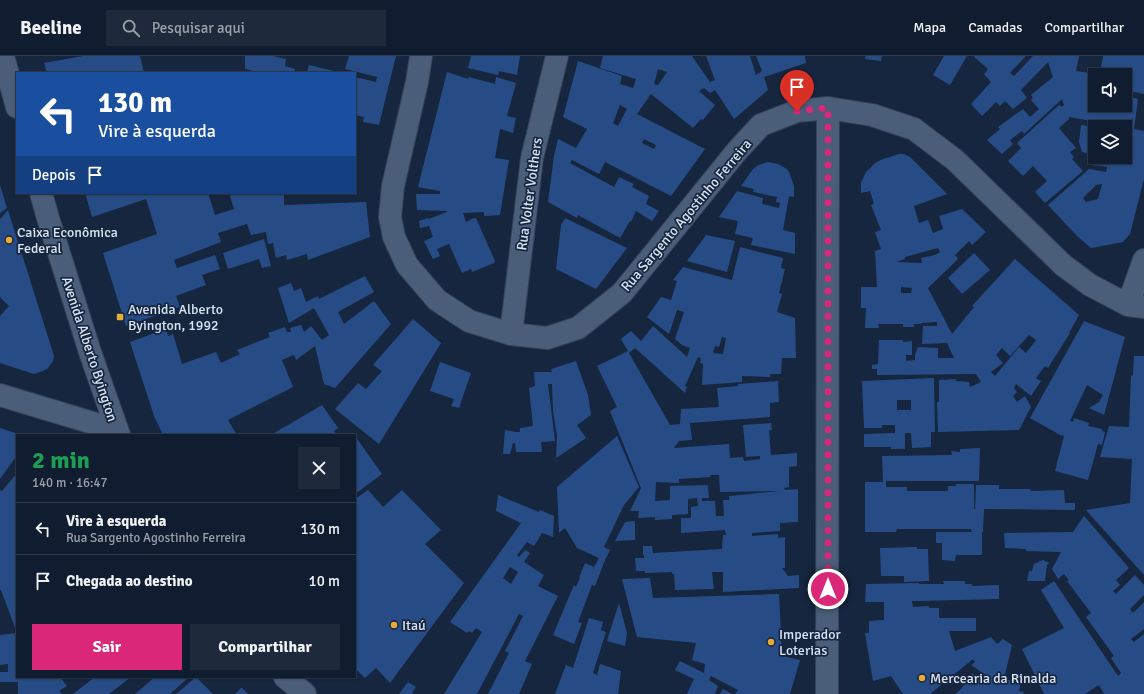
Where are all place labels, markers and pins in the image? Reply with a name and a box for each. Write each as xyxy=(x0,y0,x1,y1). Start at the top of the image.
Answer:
pin xyxy=(780,70,814,111)
place label: Caixa Econômica Federal xyxy=(17,224,118,257)
marker: Caixa Econômica Federal xyxy=(4,235,14,245)
place label: Avenida Alberto Byington, 1992 xyxy=(128,301,223,334)
marker: Avenida Alberto Byington, 1992 xyxy=(115,312,125,322)
place label: Itaú xyxy=(402,617,426,634)
marker: Itaú xyxy=(389,620,399,630)
place label: Imperador Loterias xyxy=(779,626,841,659)
marker: Imperador Loterias xyxy=(766,637,776,647)
place label: Mercearia da Rinalda xyxy=(930,670,1056,687)
marker: Mercearia da Rinalda xyxy=(917,673,927,683)

